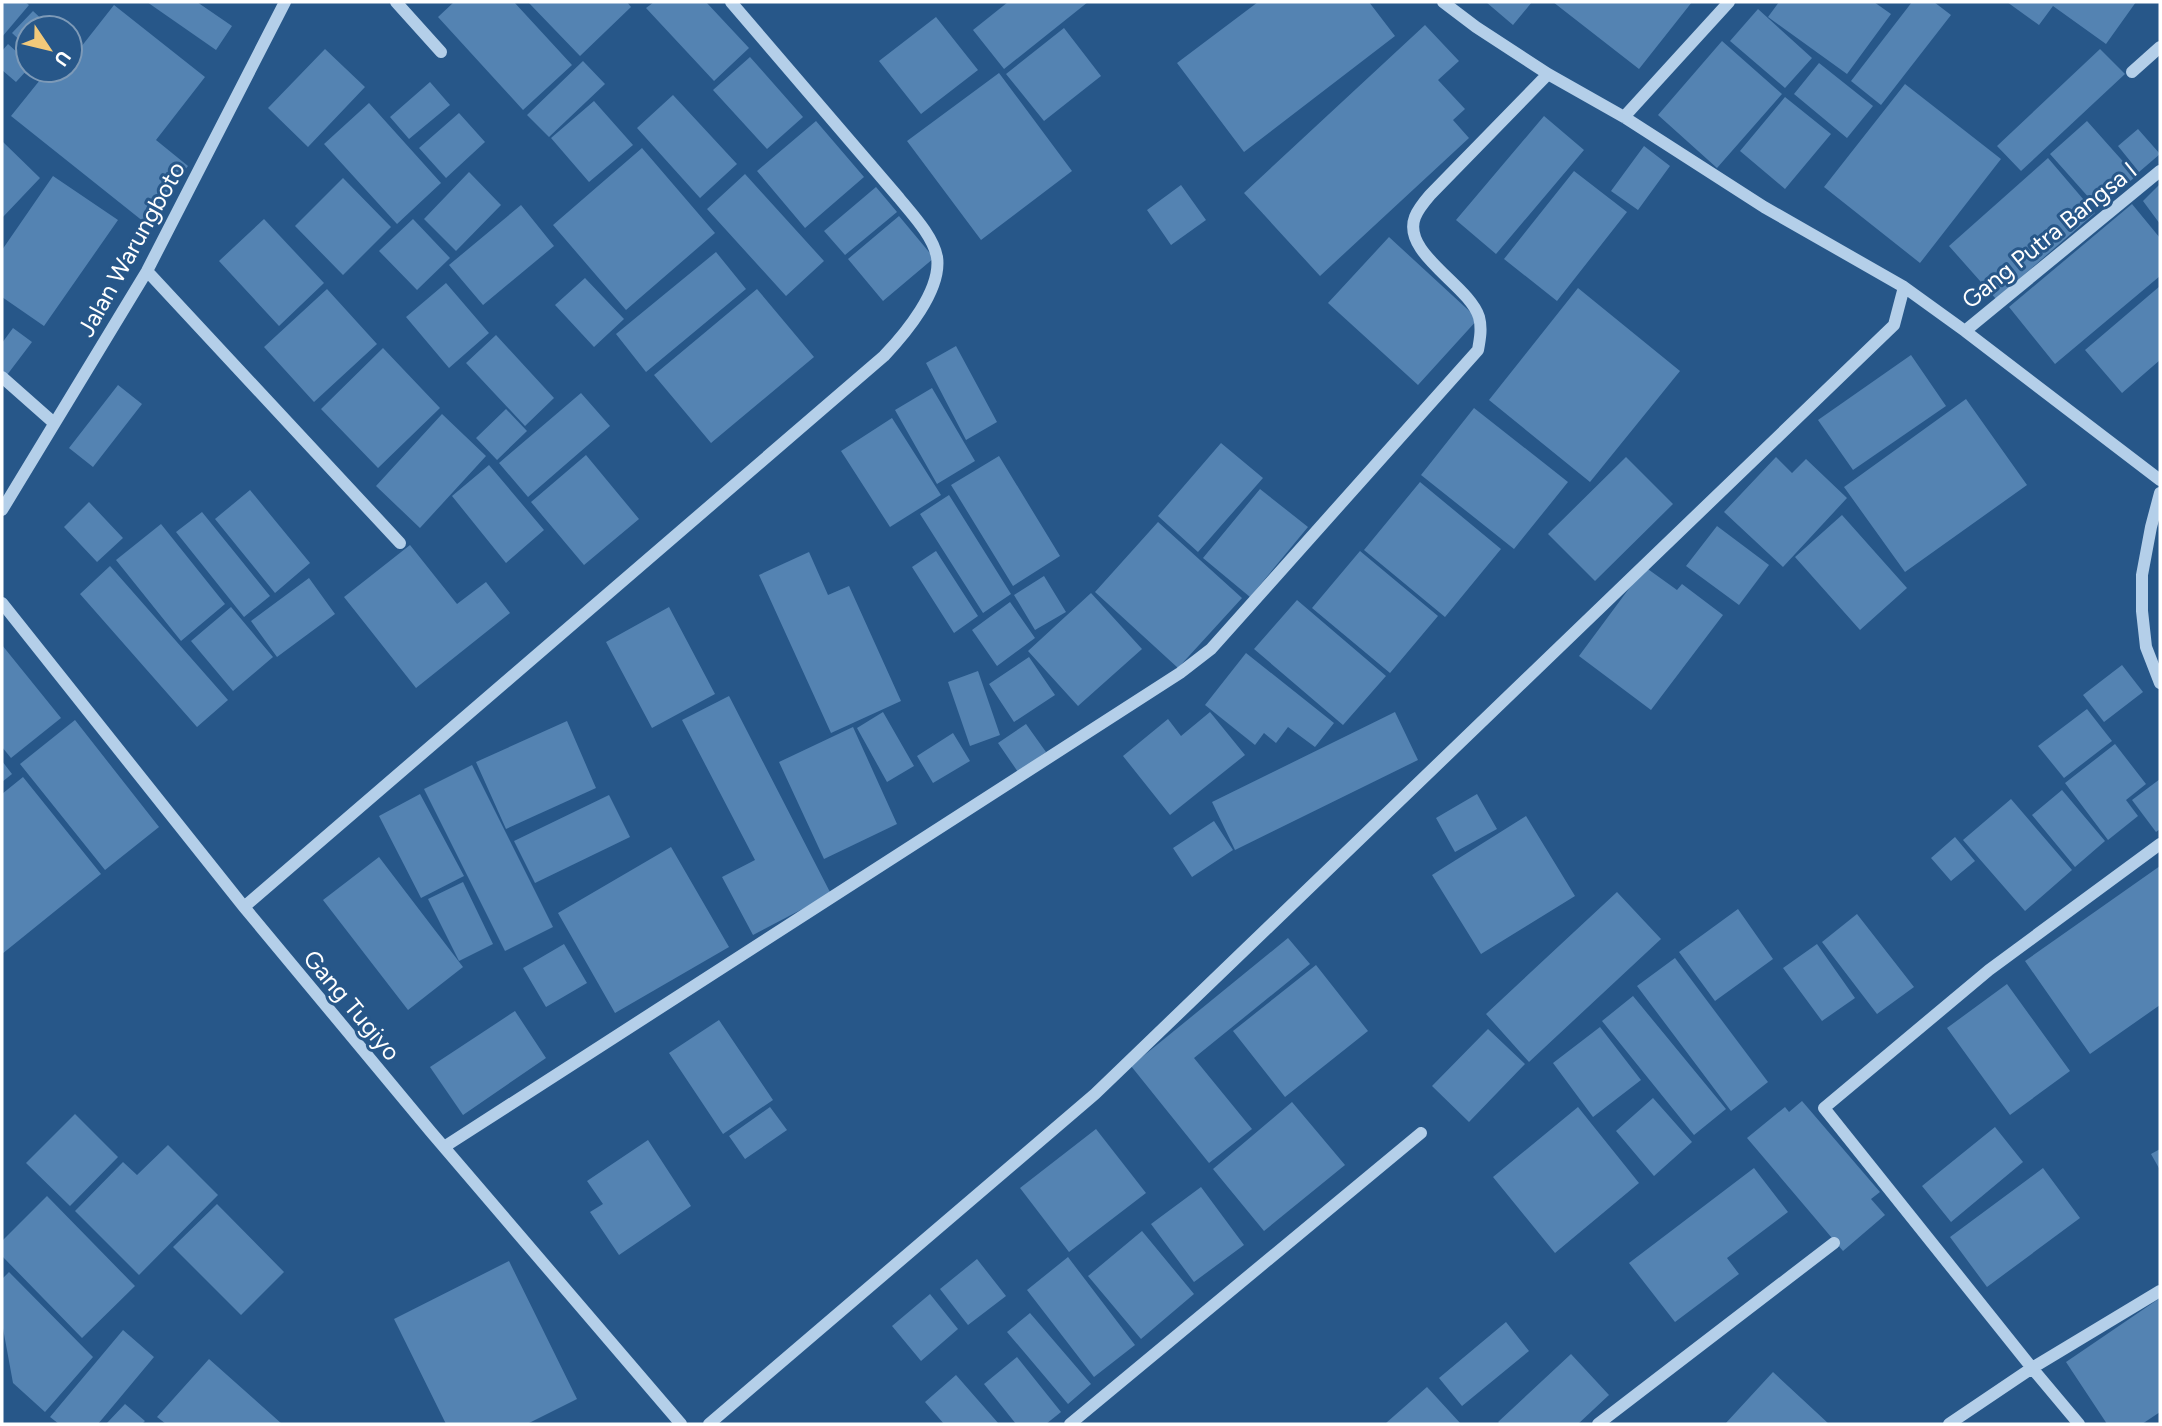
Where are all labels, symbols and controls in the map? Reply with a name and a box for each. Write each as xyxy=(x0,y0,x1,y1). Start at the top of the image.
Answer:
north arrow xyxy=(14,14,84,84)
text: U xyxy=(49,46,76,71)
street label: Jalan Warungboto xyxy=(71,156,191,342)
street label: Gang Putra Bangsa I xyxy=(1956,156,2142,314)
street label: Gang Tugiyo xyxy=(297,944,407,1066)

